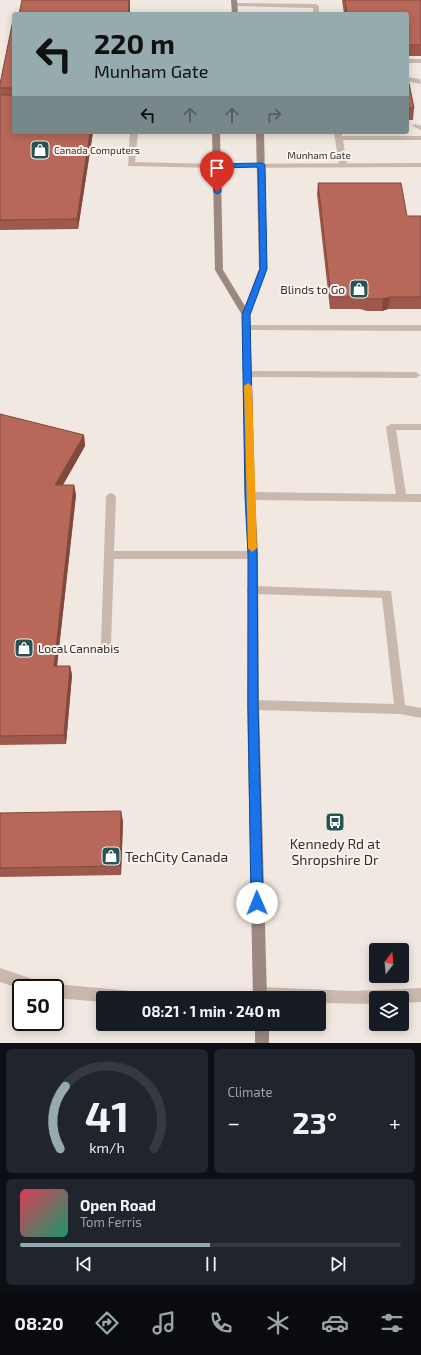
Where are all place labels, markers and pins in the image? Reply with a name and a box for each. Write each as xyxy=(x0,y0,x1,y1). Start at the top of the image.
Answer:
shop icon: Canada Computers xyxy=(29,139,51,161)
place label: Canada Computers xyxy=(54,144,140,156)
pin xyxy=(200,151,234,192)
shop icon: Blinds to Go xyxy=(348,278,370,300)
place label: Blinds to Go xyxy=(280,282,345,296)
shop icon: Local Cannabis xyxy=(13,637,35,659)
place label: Local Cannabis xyxy=(38,641,119,655)
bus stop icon: Kennedy Rd at Shropshire Dr xyxy=(324,811,346,833)
place label: Kennedy Rd at Shropshire Dr xyxy=(290,835,380,868)
shop icon: TechCity Canada xyxy=(100,845,122,867)
place label: TechCity Canada xyxy=(125,848,228,865)

